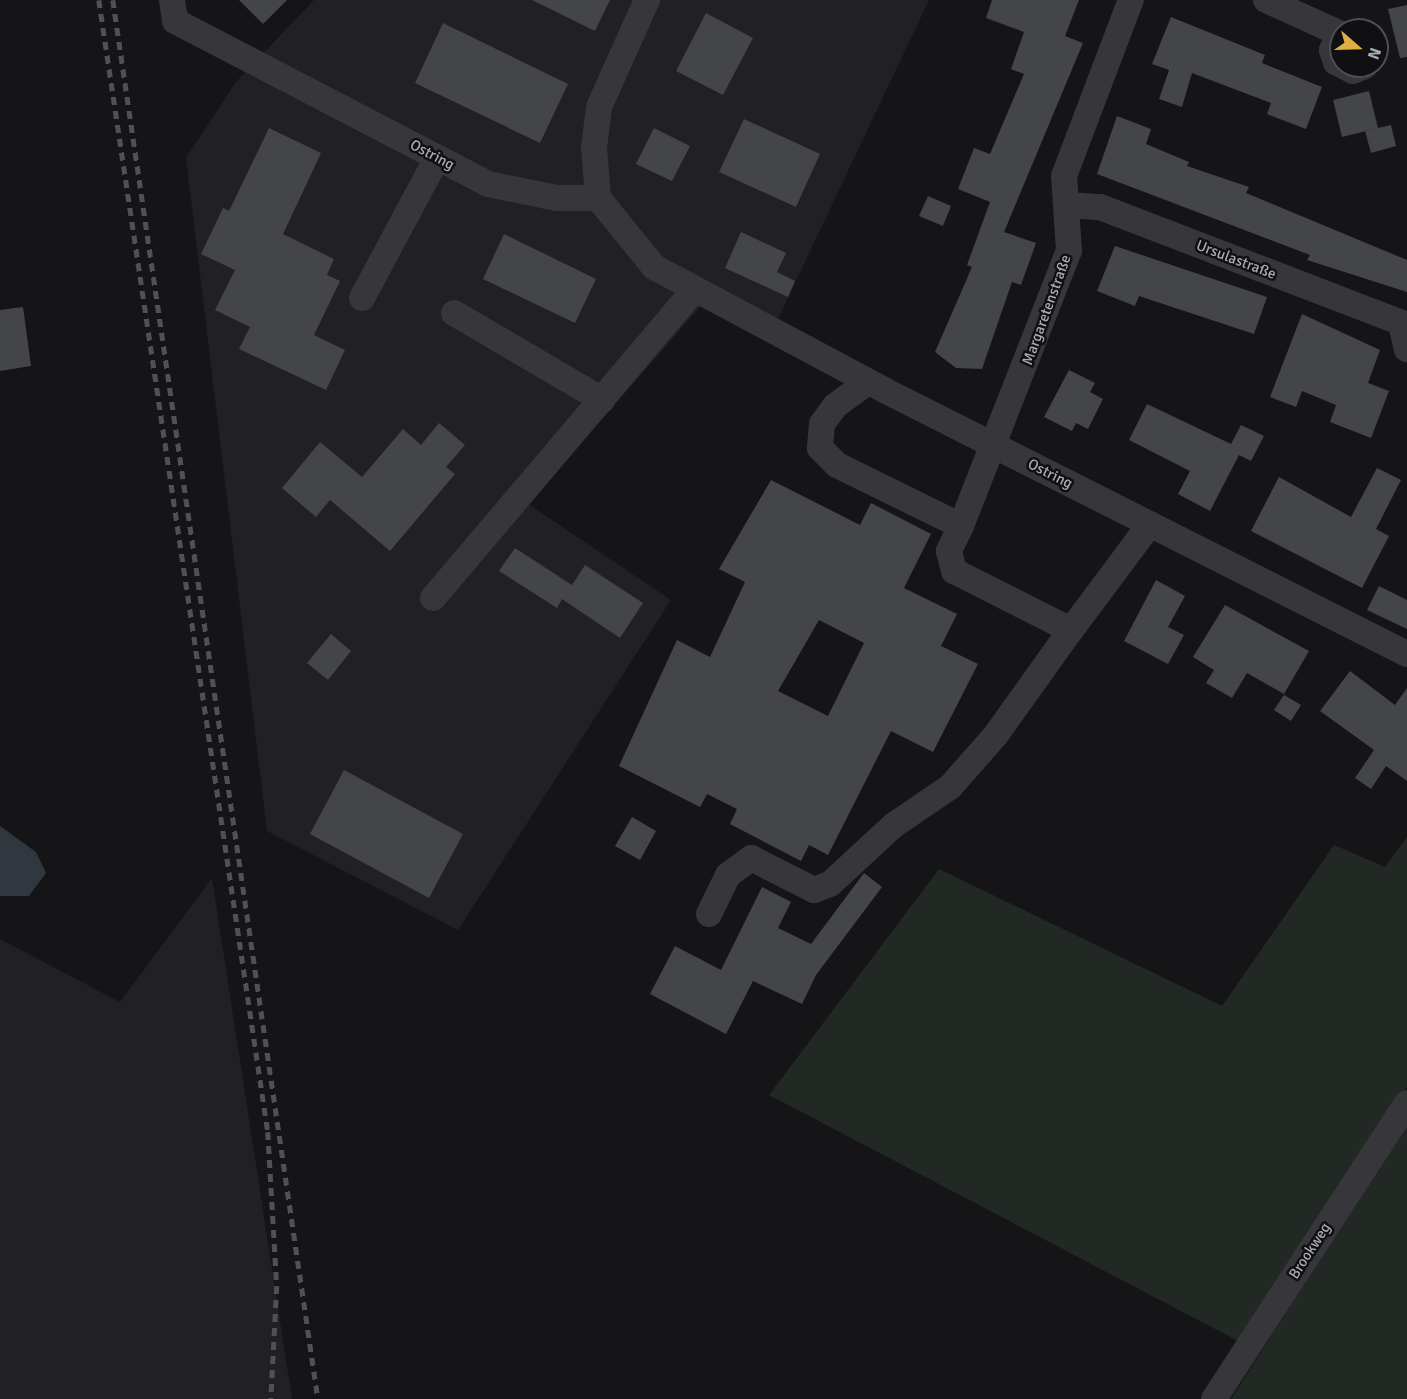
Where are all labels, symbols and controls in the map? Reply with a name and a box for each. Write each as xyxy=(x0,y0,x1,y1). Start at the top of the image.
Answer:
north arrow xyxy=(1329,18,1389,78)
text: N xyxy=(1363,45,1385,62)
street label: Ostring xyxy=(407,136,457,174)
street label: Ursulastraße xyxy=(1194,237,1278,283)
street label: Margaretenstraße xyxy=(1019,252,1075,368)
street label: Ostring xyxy=(1025,455,1075,493)
street label: Brookweg xyxy=(1285,1220,1335,1282)

